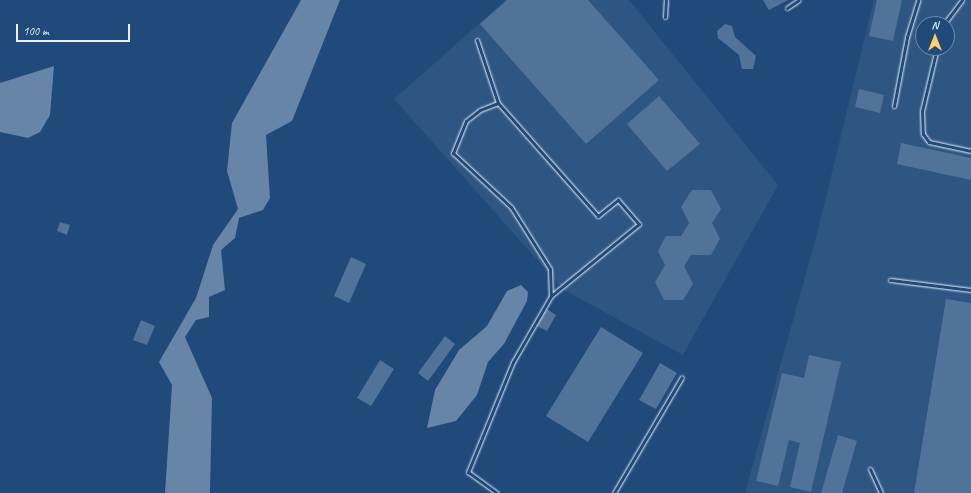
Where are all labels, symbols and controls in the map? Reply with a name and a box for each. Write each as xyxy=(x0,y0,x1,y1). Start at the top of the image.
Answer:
scale bar xyxy=(18,16,132,42)
north arrow xyxy=(915,16,955,56)
text: N xyxy=(932,18,938,32)
text: 100 m xyxy=(23,23,49,39)

